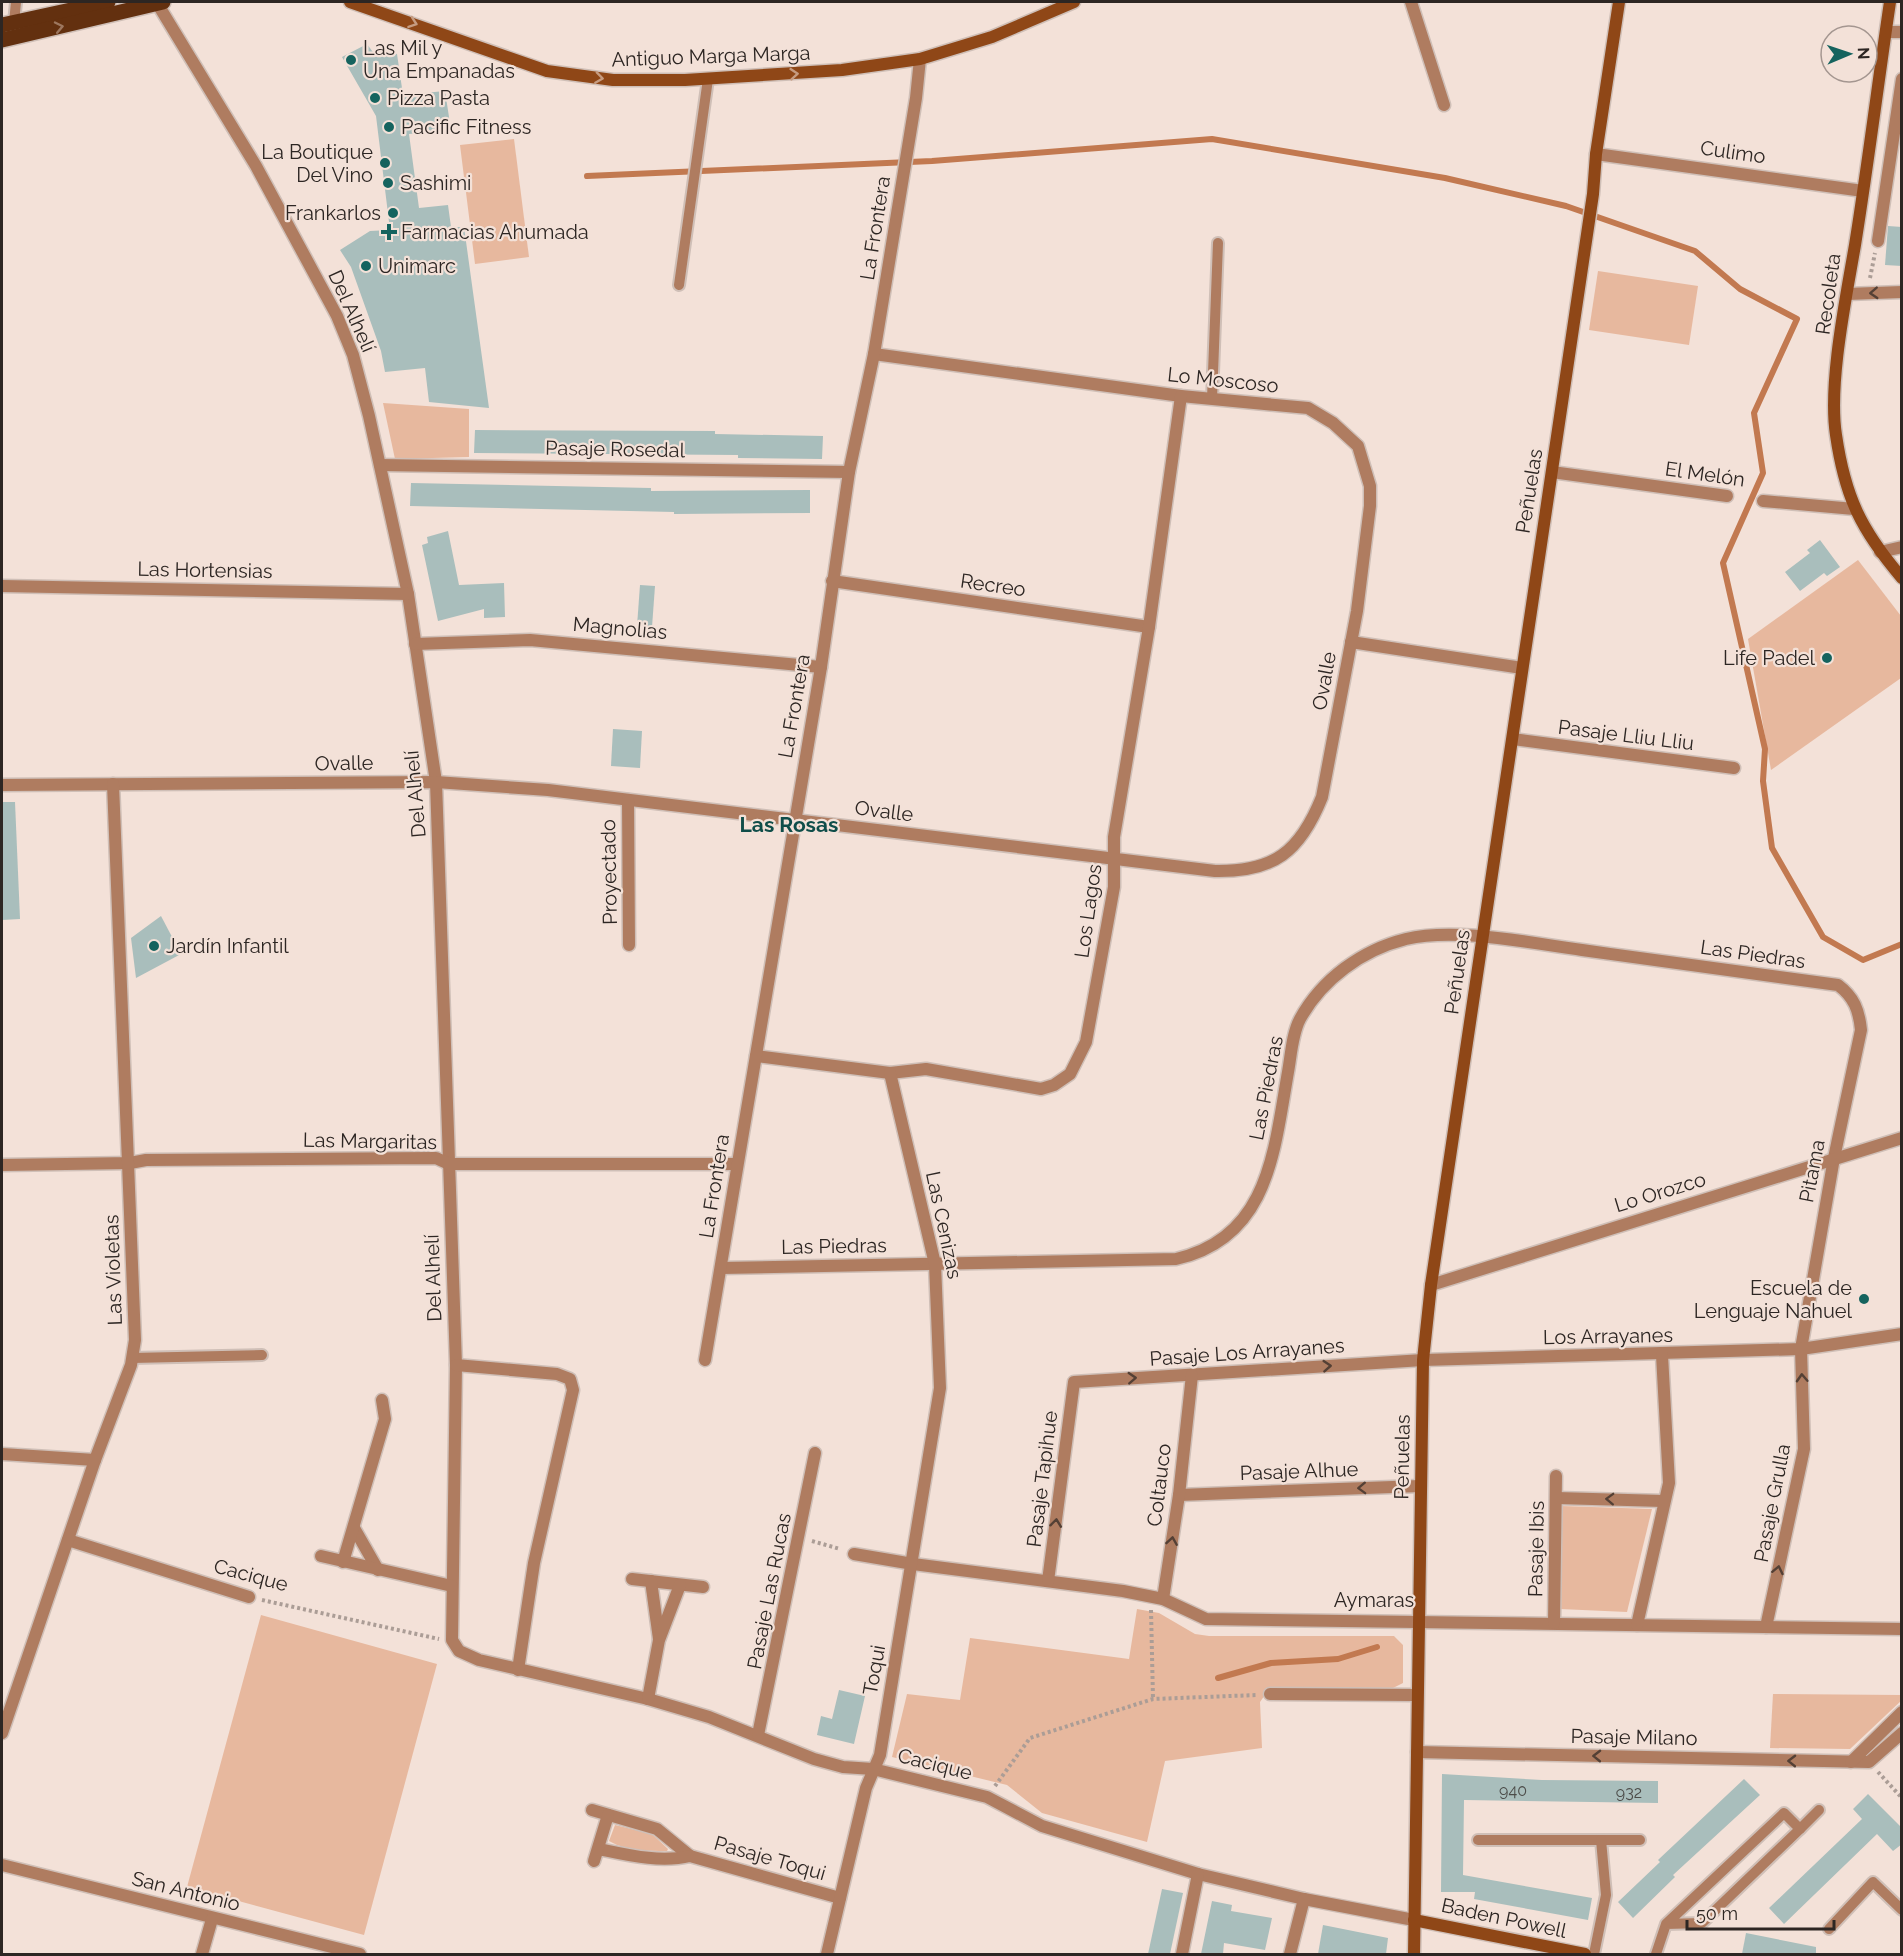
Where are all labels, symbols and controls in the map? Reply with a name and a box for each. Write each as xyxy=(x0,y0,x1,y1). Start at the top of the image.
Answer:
one-way arrow xyxy=(407,15,418,28)
one-way arrow xyxy=(53,22,63,35)
north arrow xyxy=(1819,24,1879,84)
place label: Las Mil y Una Empanadas xyxy=(363,36,515,83)
street label: Antiguo Marga Marga xyxy=(611,41,811,71)
text: N xyxy=(1854,47,1873,60)
marker: Las Mil y Una Empanadas xyxy=(344,53,358,67)
one-way arrow xyxy=(789,68,798,81)
one-way arrow xyxy=(594,72,604,84)
place label: Pizza Pasta xyxy=(387,86,490,110)
marker: Pizza Pasta xyxy=(368,91,382,105)
place label: Pacific Fitness xyxy=(401,115,531,139)
marker: Pacific Fitness xyxy=(382,120,396,134)
street label: Culimo xyxy=(1699,136,1767,168)
place label: La Boutique Del Vino xyxy=(261,140,373,187)
marker: La Boutique Del Vino xyxy=(378,156,392,170)
place label: Sashimi xyxy=(400,171,471,195)
street label: La Frontera xyxy=(855,174,895,282)
marker: Sashimi xyxy=(381,176,395,190)
place label: Frankarlos xyxy=(285,201,381,225)
marker: Frankarlos xyxy=(386,206,400,220)
place label: Farmacias Ahumada xyxy=(401,220,589,244)
marker: Farmacias Ahumada xyxy=(382,225,396,239)
street label: Recoleta xyxy=(1810,252,1846,336)
place label: Unimarc xyxy=(378,254,456,278)
marker: Unimarc xyxy=(359,259,373,273)
street label: Del Alhelí xyxy=(323,266,381,356)
one-way arrow xyxy=(1870,286,1879,299)
street label: Lo Moscoso xyxy=(1166,362,1280,398)
street label: Pasaje Rosedal xyxy=(545,436,686,462)
street label: Peñuelas xyxy=(1510,447,1548,535)
street label: El Melón xyxy=(1664,457,1746,491)
street label: Las Hortensias xyxy=(137,557,273,583)
street label: Recreo xyxy=(959,569,1027,601)
street label: Magnolias xyxy=(572,612,668,644)
place label: Life Padel xyxy=(1723,646,1816,670)
street label: Ovalle xyxy=(1307,650,1341,712)
marker: Life Padel xyxy=(1820,651,1834,665)
street label: La Frontera xyxy=(773,652,815,760)
street label: Pasaje Lliu Lliu xyxy=(1557,715,1695,755)
street label: Del Alhelí xyxy=(399,749,431,839)
street label: Ovalle xyxy=(314,750,374,776)
street label: Ovalle xyxy=(853,795,915,827)
district label: Las Rosas xyxy=(740,812,838,837)
street label: Proyectado xyxy=(596,819,622,925)
street label: Los Lagos xyxy=(1070,863,1106,959)
street label: Peñuelas xyxy=(1439,928,1475,1016)
place label: Jardín Infantil xyxy=(166,934,289,958)
street label: Las Piedras xyxy=(1699,935,1807,973)
marker: Jardín Infantil xyxy=(147,939,161,953)
street label: Las Piedras xyxy=(1244,1034,1288,1142)
street label: Las Margaritas xyxy=(303,1128,437,1154)
street label: La Frontera xyxy=(694,1132,734,1240)
street label: Pitama xyxy=(1794,1137,1830,1205)
street label: Lo Orozco xyxy=(1611,1167,1709,1217)
street label: Las Cenizas xyxy=(921,1169,967,1281)
street label: Las Violetas xyxy=(99,1214,127,1326)
street label: Del Alhelí xyxy=(419,1233,447,1322)
street label: Las Piedras xyxy=(781,1233,887,1259)
place label: Escuela de Lenguaje Nahuel xyxy=(1694,1276,1853,1323)
marker: Escuela de Lenguaje Nahuel xyxy=(1857,1292,1871,1306)
street label: Los Arrayanes xyxy=(1543,1323,1673,1349)
street label: Pasaje Los Arrayanes xyxy=(1149,1333,1345,1371)
one-way arrow xyxy=(1322,1360,1331,1373)
one-way arrow xyxy=(1128,1372,1137,1385)
one-way arrow xyxy=(1796,1373,1808,1382)
street label: Pasaje Tapihue xyxy=(1022,1409,1062,1549)
street label: Peñuelas xyxy=(1389,1414,1415,1500)
street label: Coltauco xyxy=(1142,1442,1176,1528)
street label: Pasaje Grulla xyxy=(1749,1442,1795,1564)
street label: Pasaje Alhue xyxy=(1239,1457,1359,1485)
one-way arrow xyxy=(1357,1482,1366,1495)
one-way arrow xyxy=(1605,1493,1614,1505)
street label: Pasaje Ibis xyxy=(1523,1501,1549,1597)
street label: Pasaje Las Rucas xyxy=(742,1511,796,1671)
one-way arrow xyxy=(1049,1519,1061,1528)
one-way arrow xyxy=(1165,1536,1177,1546)
street label: Cacique xyxy=(211,1554,291,1596)
one-way arrow xyxy=(1771,1565,1784,1575)
street label: Aymaras xyxy=(1334,1588,1414,1612)
street label: Toqui xyxy=(858,1643,890,1697)
street label: Pasaje Milano xyxy=(1570,1724,1698,1750)
street label: Cacique xyxy=(895,1743,975,1785)
one-way arrow xyxy=(1593,1750,1602,1762)
one-way arrow xyxy=(1788,1754,1797,1767)
house number: 940 xyxy=(1499,1781,1527,1800)
house number: 932 xyxy=(1616,1783,1642,1802)
street label: Pasaje Toqui xyxy=(711,1831,829,1885)
street label: San Antonio xyxy=(129,1866,243,1916)
street label: Baden Powell xyxy=(1439,1893,1569,1943)
scale bar xyxy=(1687,1893,1834,1931)
text: 50 m xyxy=(1696,1903,1738,1924)

